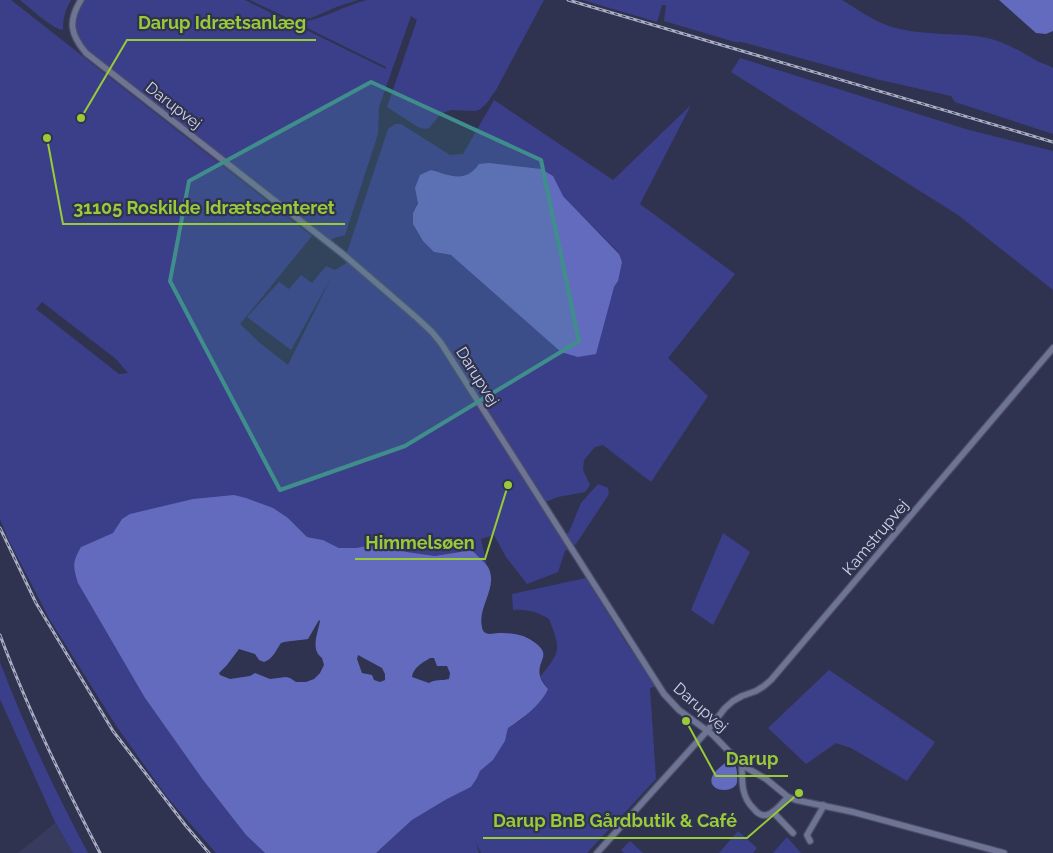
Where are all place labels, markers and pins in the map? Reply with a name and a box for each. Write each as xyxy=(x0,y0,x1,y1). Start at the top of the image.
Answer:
callout: Darup Idrætsanlæg xyxy=(127,7,316,40)
callout: 31105 Roskilde Idrætscenteret xyxy=(63,191,345,224)
callout: Himmelsøen xyxy=(355,526,485,559)
callout: Darup xyxy=(716,743,788,776)
callout: Darup BnB Gårdbutik & Café xyxy=(483,805,747,838)

